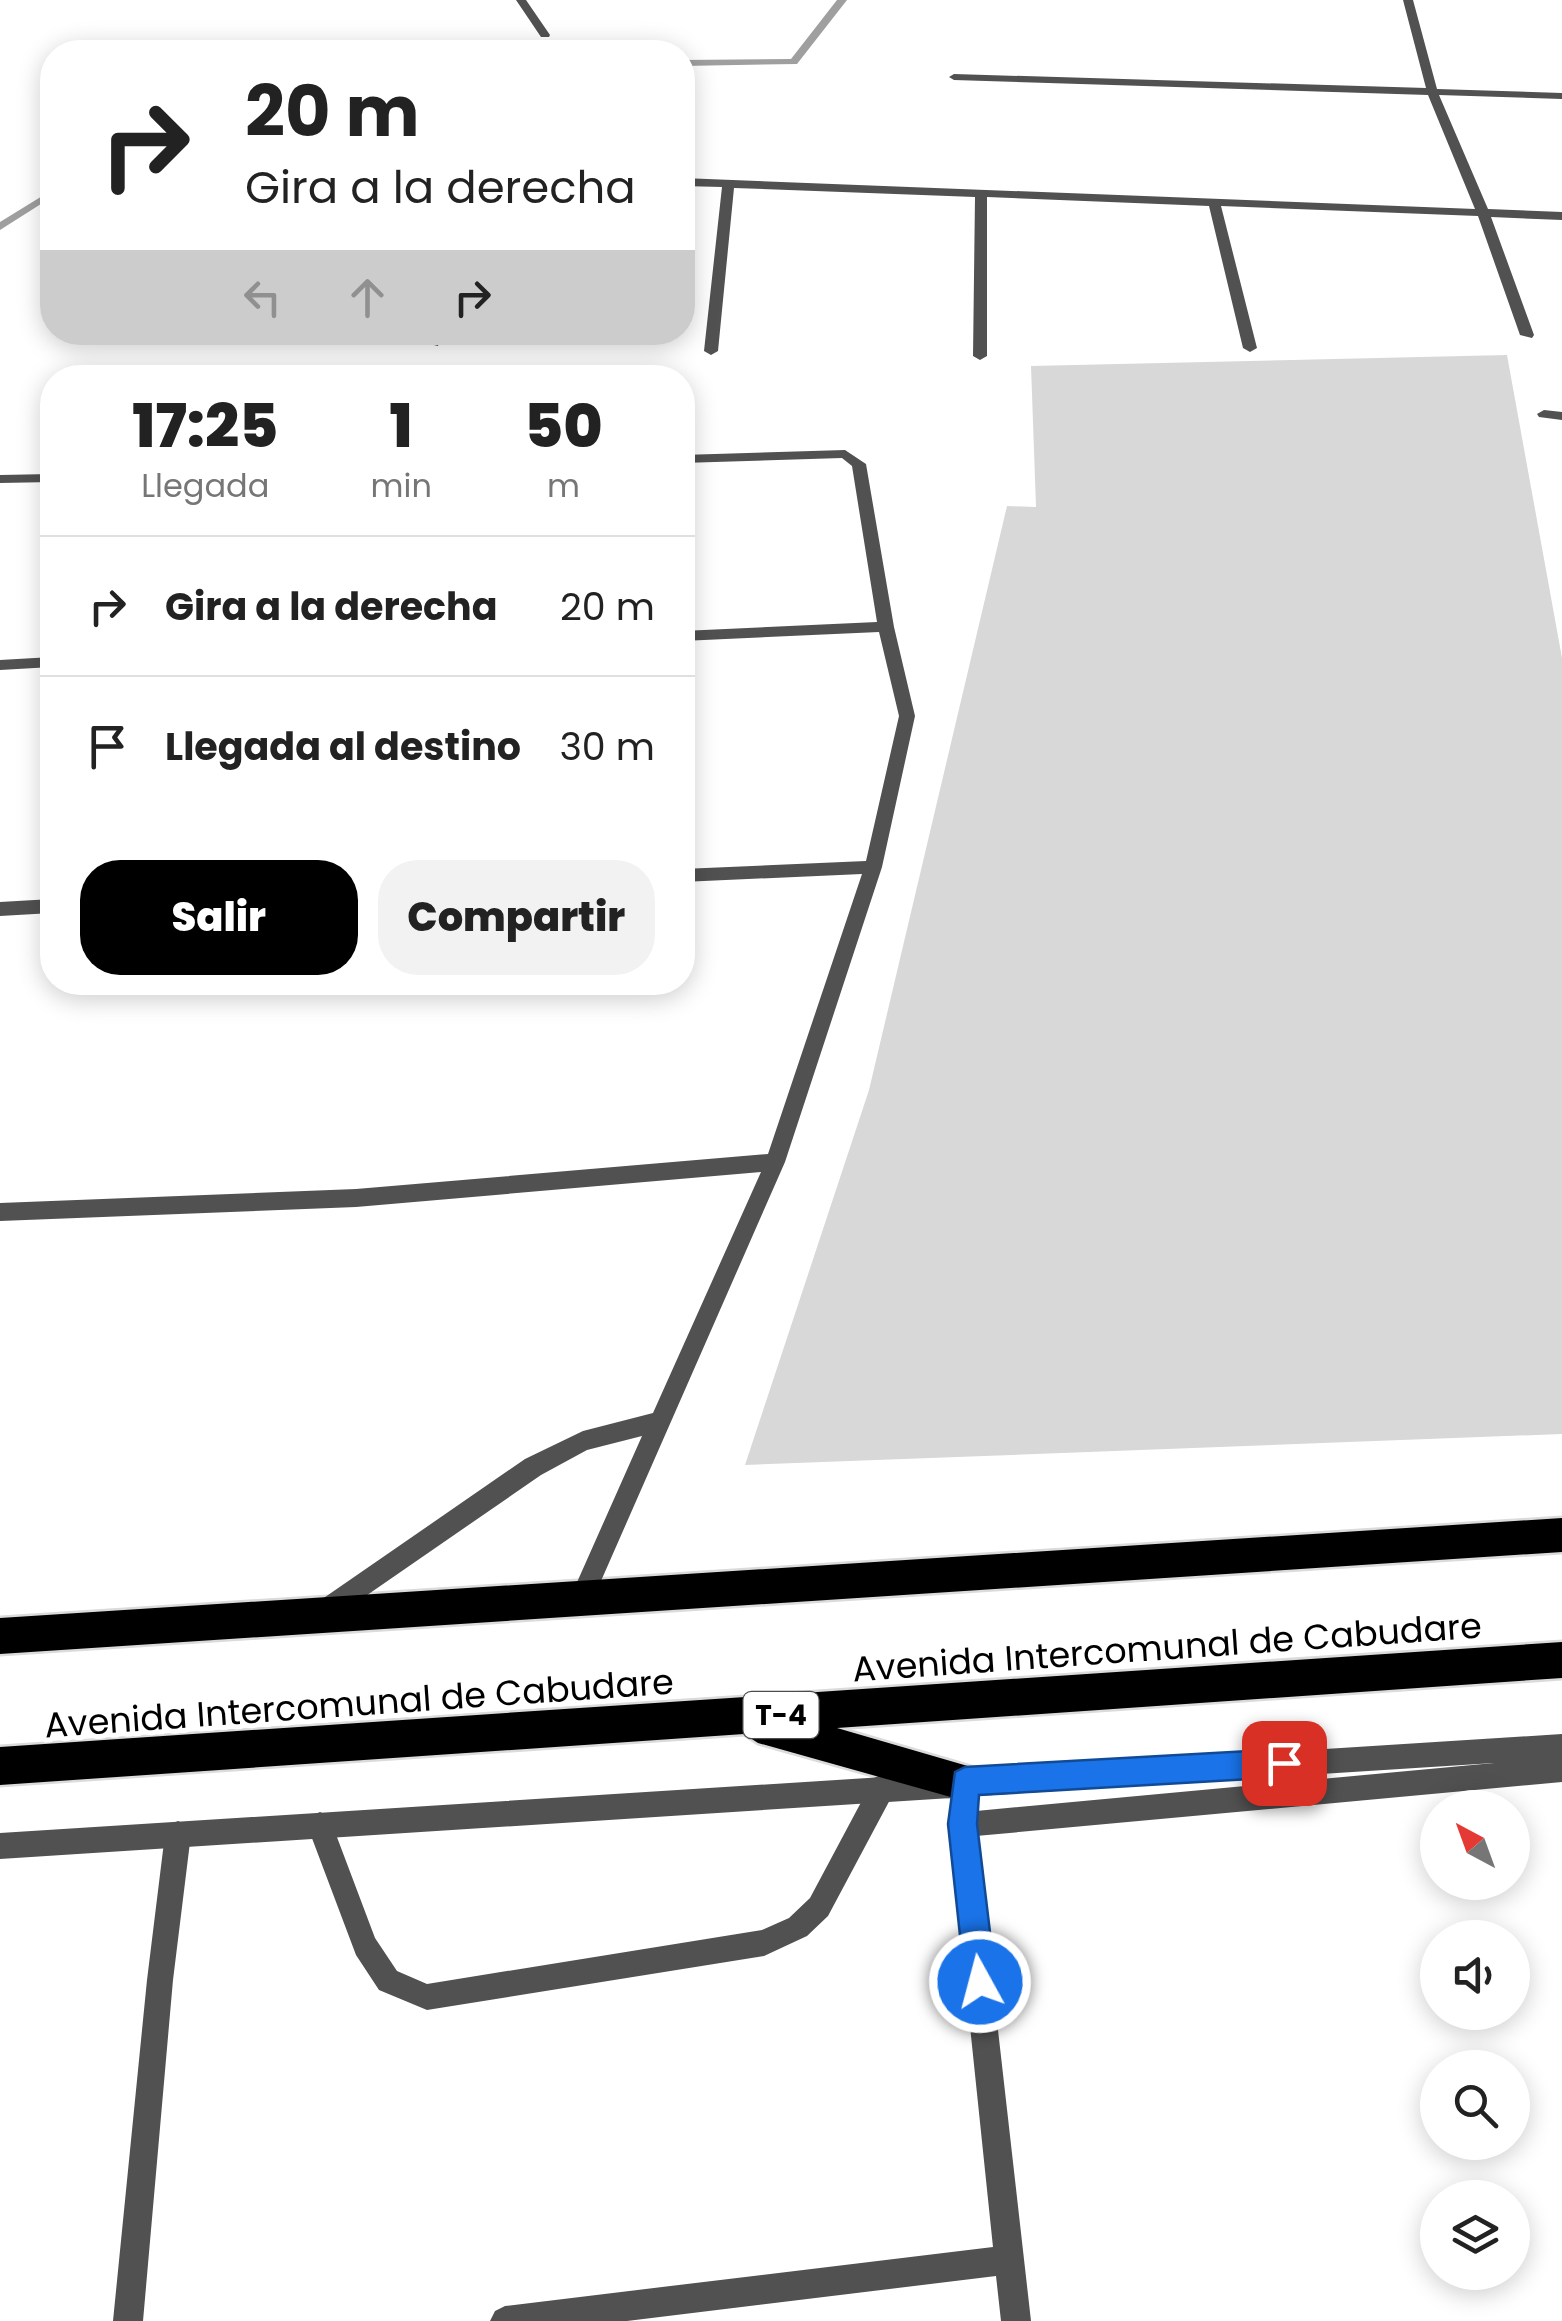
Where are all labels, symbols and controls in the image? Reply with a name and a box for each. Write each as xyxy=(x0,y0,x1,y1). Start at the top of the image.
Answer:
text: 20 m xyxy=(245,62,420,161)
icon: right xyxy=(80,80,210,210)
text: Gira a la derecha xyxy=(245,156,636,219)
icon: left xyxy=(235,270,290,325)
icon: ahead xyxy=(340,270,395,325)
icon: right xyxy=(445,270,500,325)
text: 17:25 xyxy=(132,384,278,468)
text: 1 xyxy=(390,384,413,468)
text: 50 xyxy=(524,384,603,468)
text: Llegada xyxy=(141,463,269,508)
text: min xyxy=(371,463,432,508)
text: m xyxy=(547,463,580,508)
icon: right xyxy=(80,579,135,634)
text: Gira a la derecha xyxy=(165,580,498,633)
text: 20 m xyxy=(560,580,655,633)
icon: arrive xyxy=(80,719,135,774)
text: Llegada al destino xyxy=(165,720,521,773)
text: 30 m xyxy=(559,720,655,773)
button: Salir xyxy=(80,860,358,975)
button: Compartir xyxy=(378,860,655,975)
street label: Avenida Intercomunal de Cabudare xyxy=(851,1601,1483,1693)
street label: Avenida Intercomunal de Cabudare xyxy=(43,1657,675,1749)
road number: T-4 xyxy=(744,1692,818,1738)
pin xyxy=(1242,1721,1327,1806)
icon: arrive xyxy=(1257,1736,1312,1791)
north arrow xyxy=(1420,1790,1530,1900)
map controls xyxy=(1420,1790,1530,2290)
button: sound xyxy=(1420,1920,1530,2030)
position arrow xyxy=(928,1930,1032,2034)
button: search xyxy=(1420,2050,1530,2160)
button: layers xyxy=(1420,2180,1530,2290)

